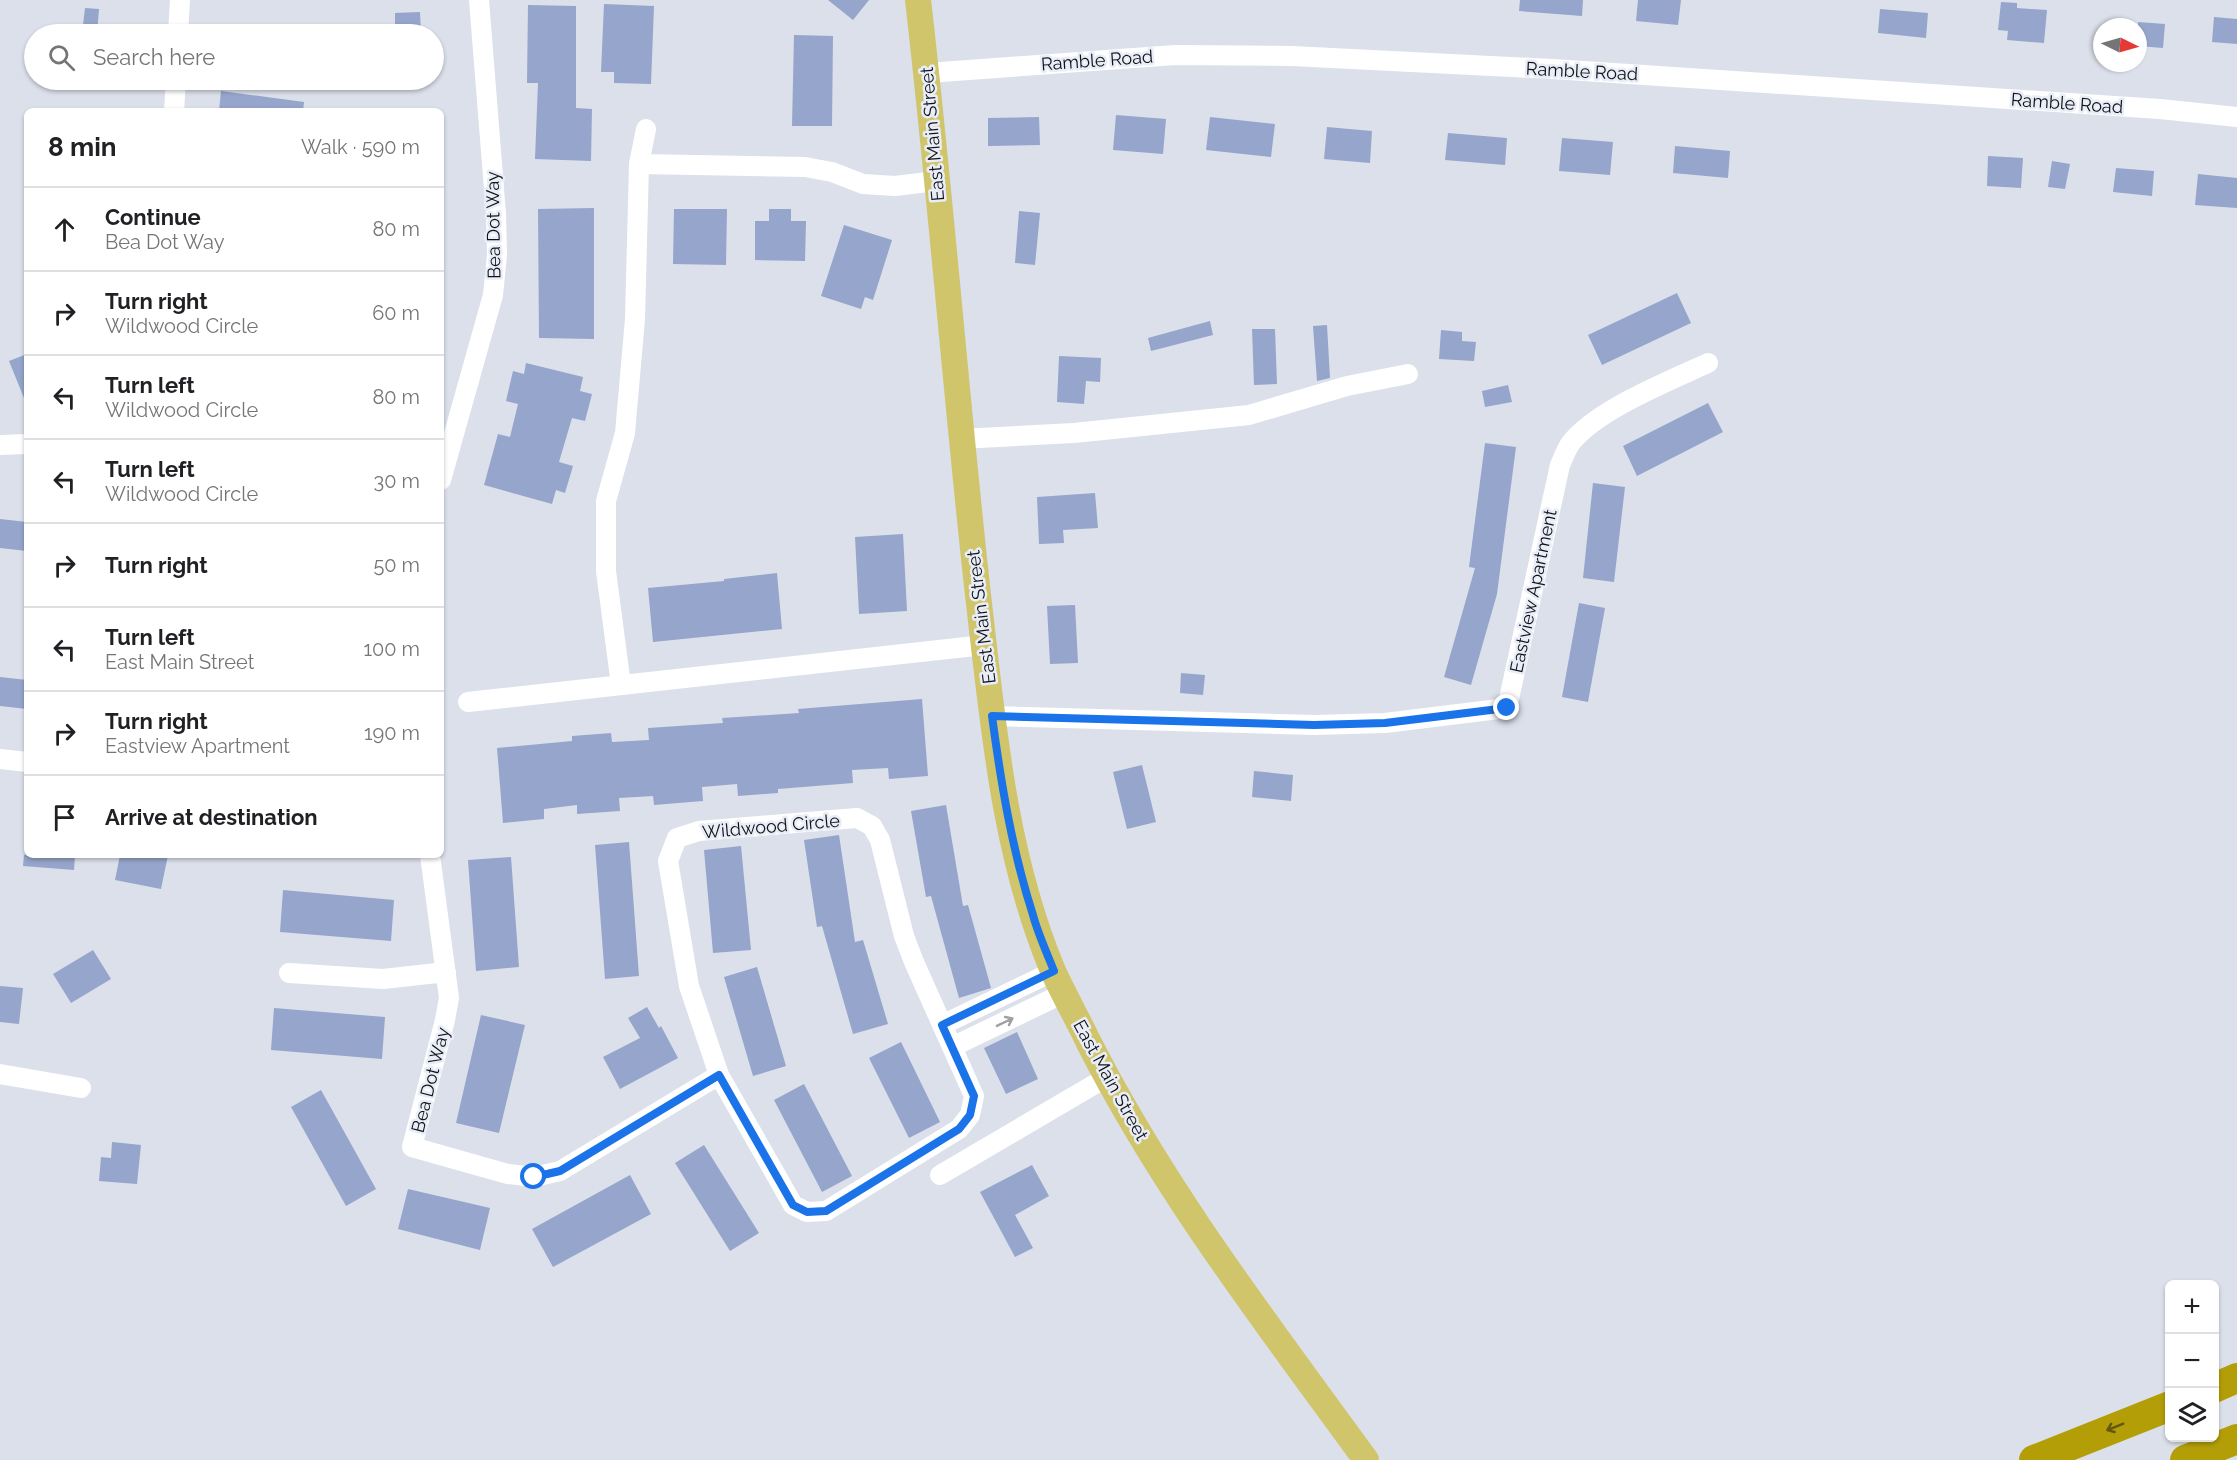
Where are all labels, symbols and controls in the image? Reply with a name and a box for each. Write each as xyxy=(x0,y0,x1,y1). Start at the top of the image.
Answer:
north arrow xyxy=(2093,18,2147,72)
search box xyxy=(24,24,444,90)
icon: search xyxy=(45,41,78,74)
text: Search here xyxy=(93,44,215,70)
street label: Ramble Road xyxy=(1040,46,1154,74)
street label: Ramble Road xyxy=(1525,58,1639,84)
street label: East Main Street xyxy=(916,66,948,202)
street label: Ramble Road xyxy=(2010,89,2124,117)
text: 8 min xyxy=(48,132,116,162)
text: Walk · 590 m xyxy=(301,135,420,159)
street label: Bea Dot Way xyxy=(482,171,504,279)
text: Continue xyxy=(105,204,201,230)
icon: ahead xyxy=(48,213,81,246)
text: 80 m xyxy=(372,217,420,241)
text: Bea Dot Way xyxy=(105,230,225,254)
text: Turn right xyxy=(105,288,208,314)
icon: right xyxy=(48,297,81,330)
text: 60 m xyxy=(372,301,420,325)
text: Wildwood Circle xyxy=(105,314,258,338)
text: Turn left xyxy=(105,372,195,398)
icon: left xyxy=(48,381,81,414)
text: 80 m xyxy=(372,385,420,409)
text: Wildwood Circle xyxy=(105,398,258,422)
text: Turn left xyxy=(105,456,195,482)
icon: left xyxy=(48,465,81,498)
text: 30 m xyxy=(374,469,420,493)
text: Wildwood Circle xyxy=(105,482,258,506)
street label: Eastview Apartment xyxy=(1505,507,1561,675)
icon: right xyxy=(48,549,81,582)
street label: East Main Street xyxy=(962,549,1000,685)
text: Turn right xyxy=(105,552,208,578)
text: 50 m xyxy=(373,553,420,577)
text: Turn left xyxy=(105,624,195,650)
icon: left xyxy=(48,633,81,666)
text: 100 m xyxy=(363,637,420,661)
text: East Main Street xyxy=(105,650,254,674)
route end xyxy=(1493,694,1519,720)
text: Turn right xyxy=(105,708,208,734)
icon: right xyxy=(48,717,81,750)
text: 190 m xyxy=(364,721,420,745)
text: Eastview Apartment xyxy=(105,734,290,758)
icon: arrive xyxy=(48,801,81,834)
text: Arrive at destination xyxy=(105,804,318,830)
street label: Wildwood Circle xyxy=(701,809,841,842)
one-way arrow xyxy=(995,1016,1013,1027)
street label: East Main Street xyxy=(1069,1016,1153,1144)
street label: Bea Dot Way xyxy=(407,1025,453,1135)
route start xyxy=(520,1163,546,1189)
map controls xyxy=(2165,1280,2219,1442)
button: + xyxy=(2165,1280,2219,1334)
button: − xyxy=(2165,1334,2219,1388)
button: layers xyxy=(2165,1388,2219,1442)
one-way arrow xyxy=(2106,1423,2125,1434)

